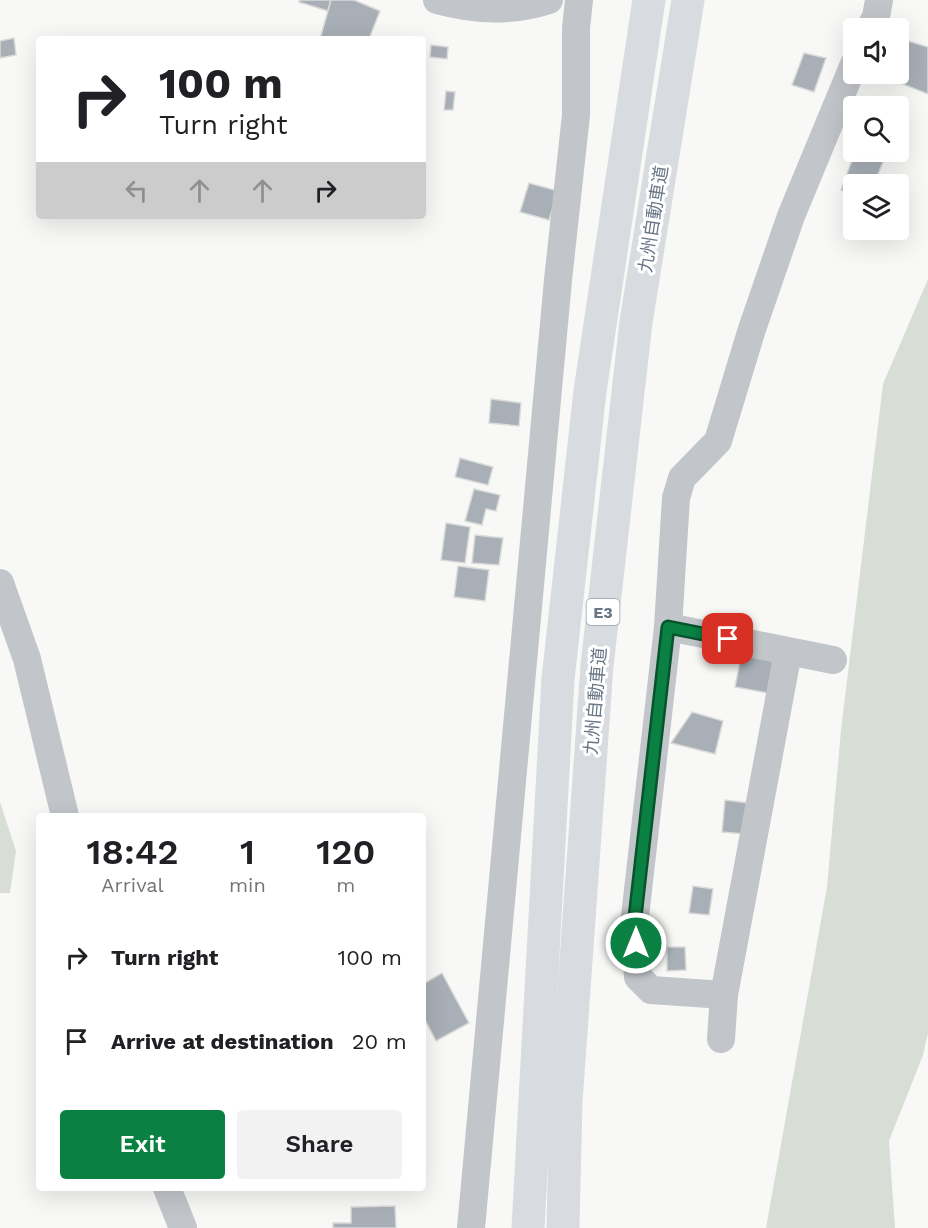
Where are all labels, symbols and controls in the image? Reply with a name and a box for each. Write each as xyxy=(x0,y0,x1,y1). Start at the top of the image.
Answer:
map controls xyxy=(843,18,909,240)
button: sound xyxy=(843,18,909,84)
text: 100 m xyxy=(159,59,283,108)
icon: right xyxy=(60,60,138,138)
button: search xyxy=(843,96,909,162)
text: Turn right xyxy=(159,109,288,141)
street label: 九州自動車道 xyxy=(634,164,672,274)
icon: left xyxy=(120,174,153,207)
icon: ahead xyxy=(183,174,216,207)
icon: ahead xyxy=(246,174,279,207)
icon: right xyxy=(309,174,342,207)
button: layers xyxy=(843,174,909,240)
road number: E3 xyxy=(586,599,620,625)
pin xyxy=(702,613,753,664)
icon: arrive xyxy=(711,622,744,655)
street label: 九州自動車道 xyxy=(580,646,610,756)
text: 18:42 xyxy=(87,831,179,873)
text: 1 xyxy=(240,831,255,873)
text: 120 xyxy=(316,831,375,873)
text: Arrival xyxy=(101,873,164,897)
text: min xyxy=(229,873,266,897)
text: m xyxy=(336,873,355,897)
position arrow xyxy=(604,911,668,975)
icon: right xyxy=(60,941,93,974)
text: Turn right xyxy=(111,945,218,970)
text: 100 m xyxy=(338,945,402,970)
icon: arrive xyxy=(60,1025,93,1058)
text: Arrive at destination xyxy=(111,1029,334,1054)
text: 20 m xyxy=(352,1029,407,1054)
button: Exit xyxy=(60,1110,225,1179)
button: Share xyxy=(237,1110,402,1179)

